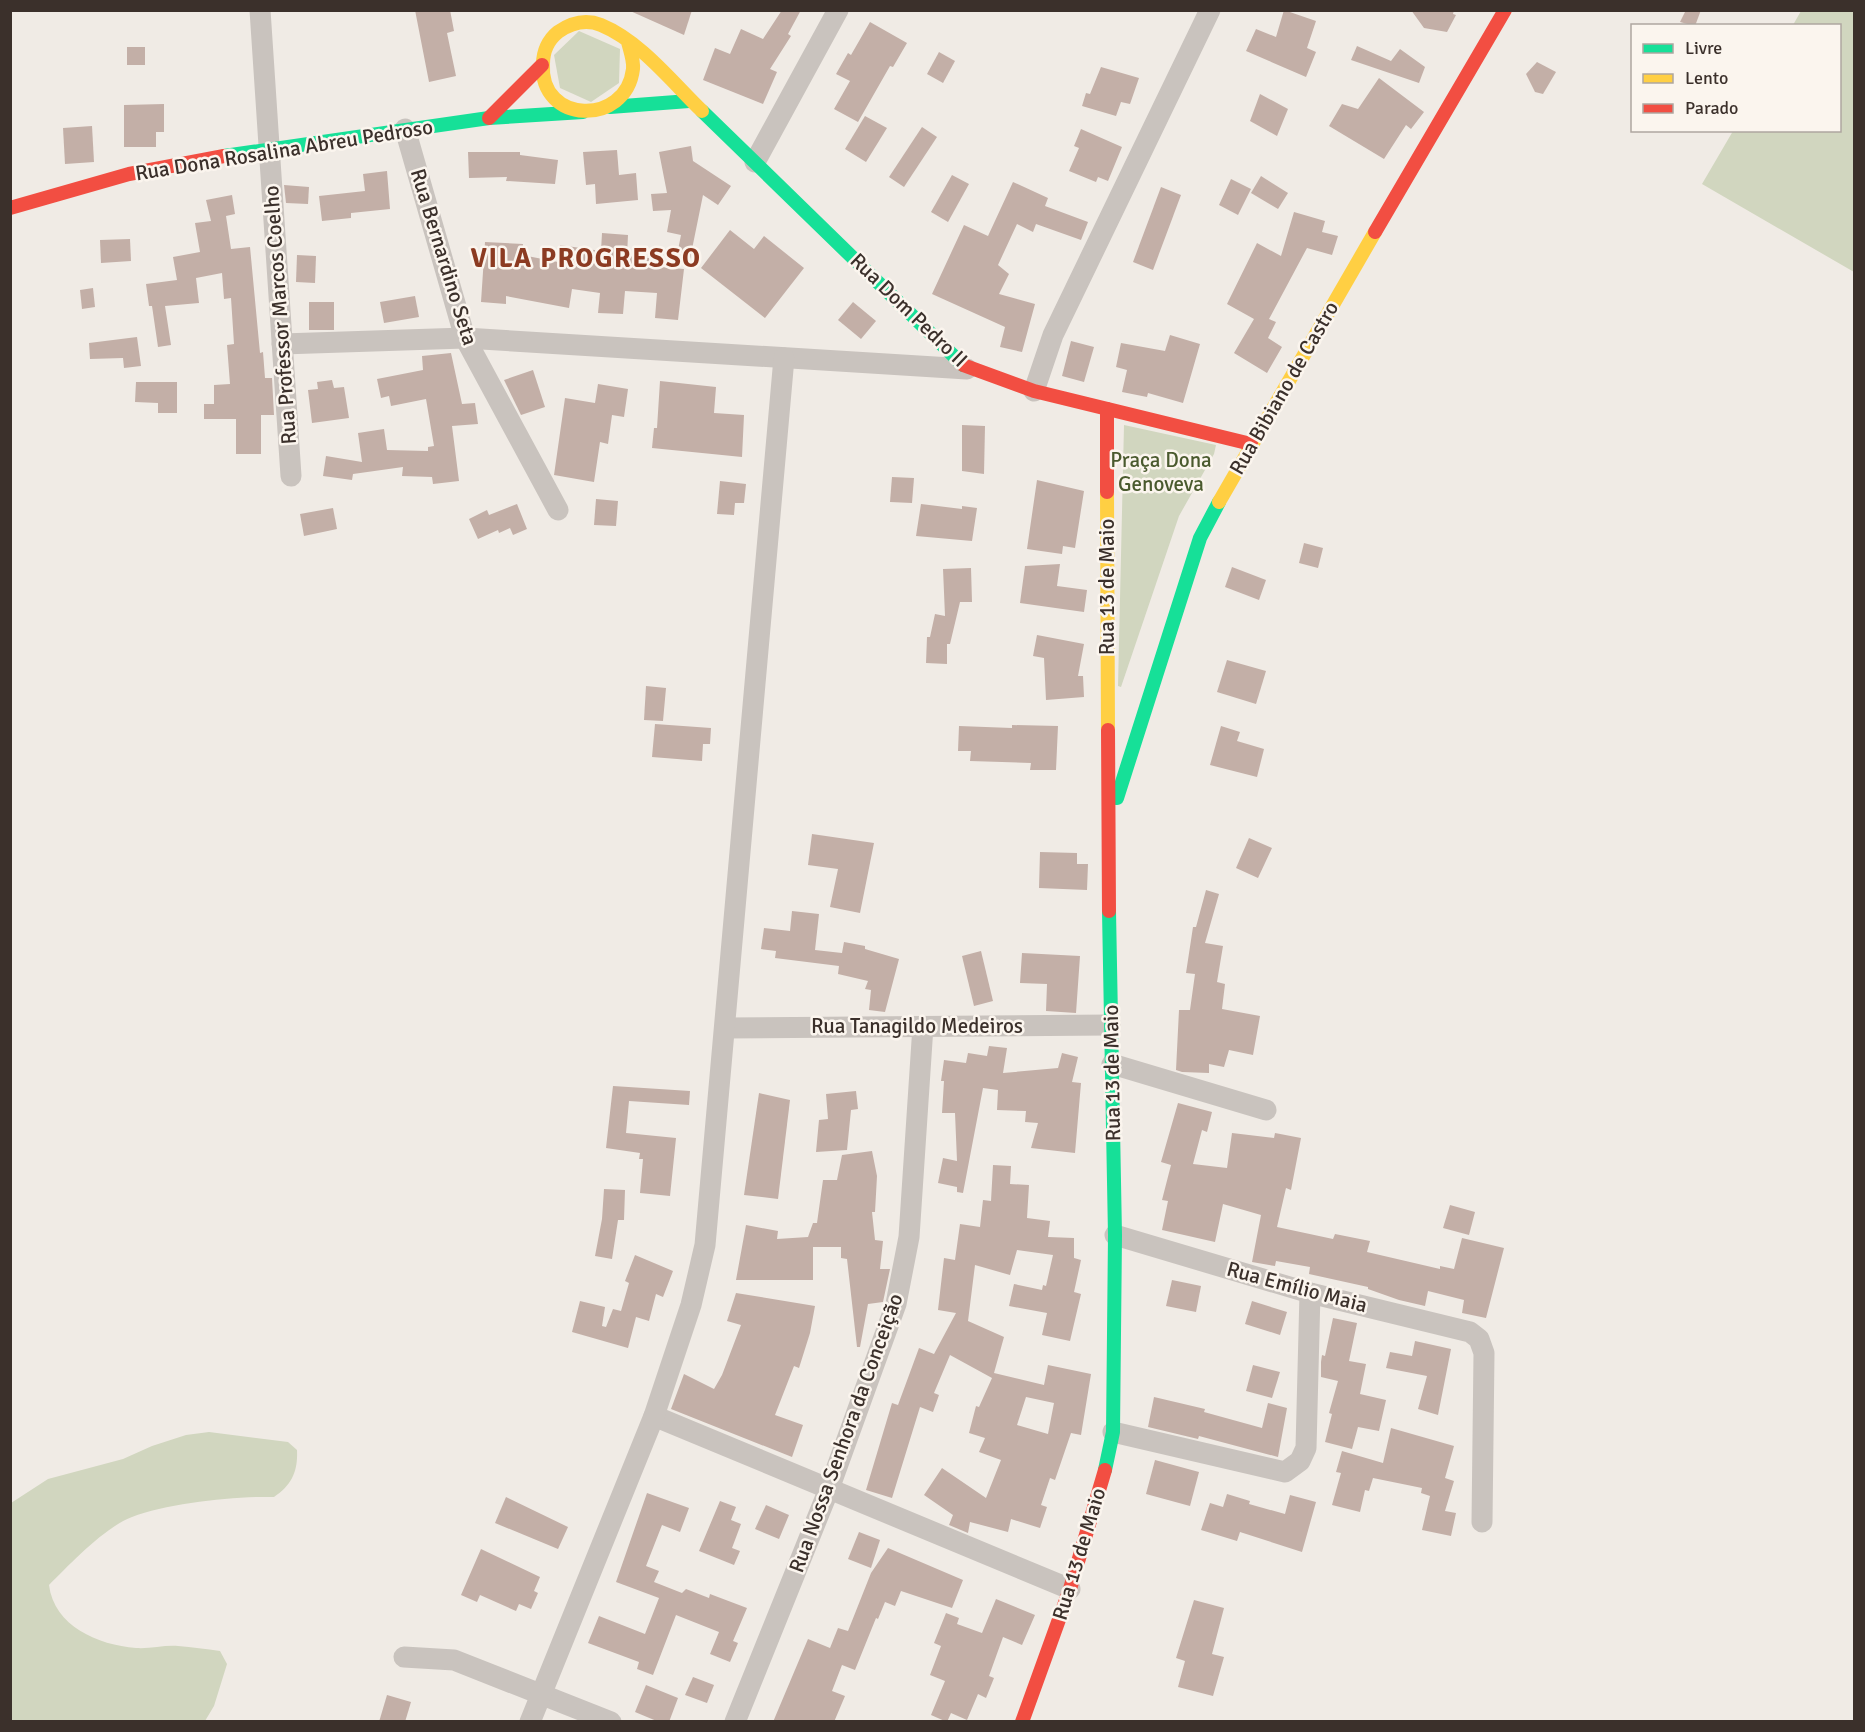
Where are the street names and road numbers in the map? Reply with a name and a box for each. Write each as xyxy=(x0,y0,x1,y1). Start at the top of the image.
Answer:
street label: Rua Dona Rosalina Abreu Pedroso xyxy=(133,114,435,186)
street label: Rua Bernardino Seta xyxy=(405,166,483,348)
street label: Rua Professor Marcos Coelho xyxy=(258,185,302,445)
street label: Rua Dom Pedro II xyxy=(845,248,973,372)
street label: Rua Bibiano de Castro xyxy=(1224,297,1344,479)
street label: Rua 13 de Maio xyxy=(1094,519,1120,655)
street label: Rua 13 de Maio xyxy=(1098,1004,1126,1142)
street label: Rua Tanagildo Medeiros xyxy=(811,1013,1023,1039)
street label: Rua Emílio Maia xyxy=(1224,1256,1370,1318)
street label: Rua Nossa Senhora da Conceição xyxy=(783,1290,909,1576)
street label: Rua 13 de Maio xyxy=(1047,1485,1111,1623)

